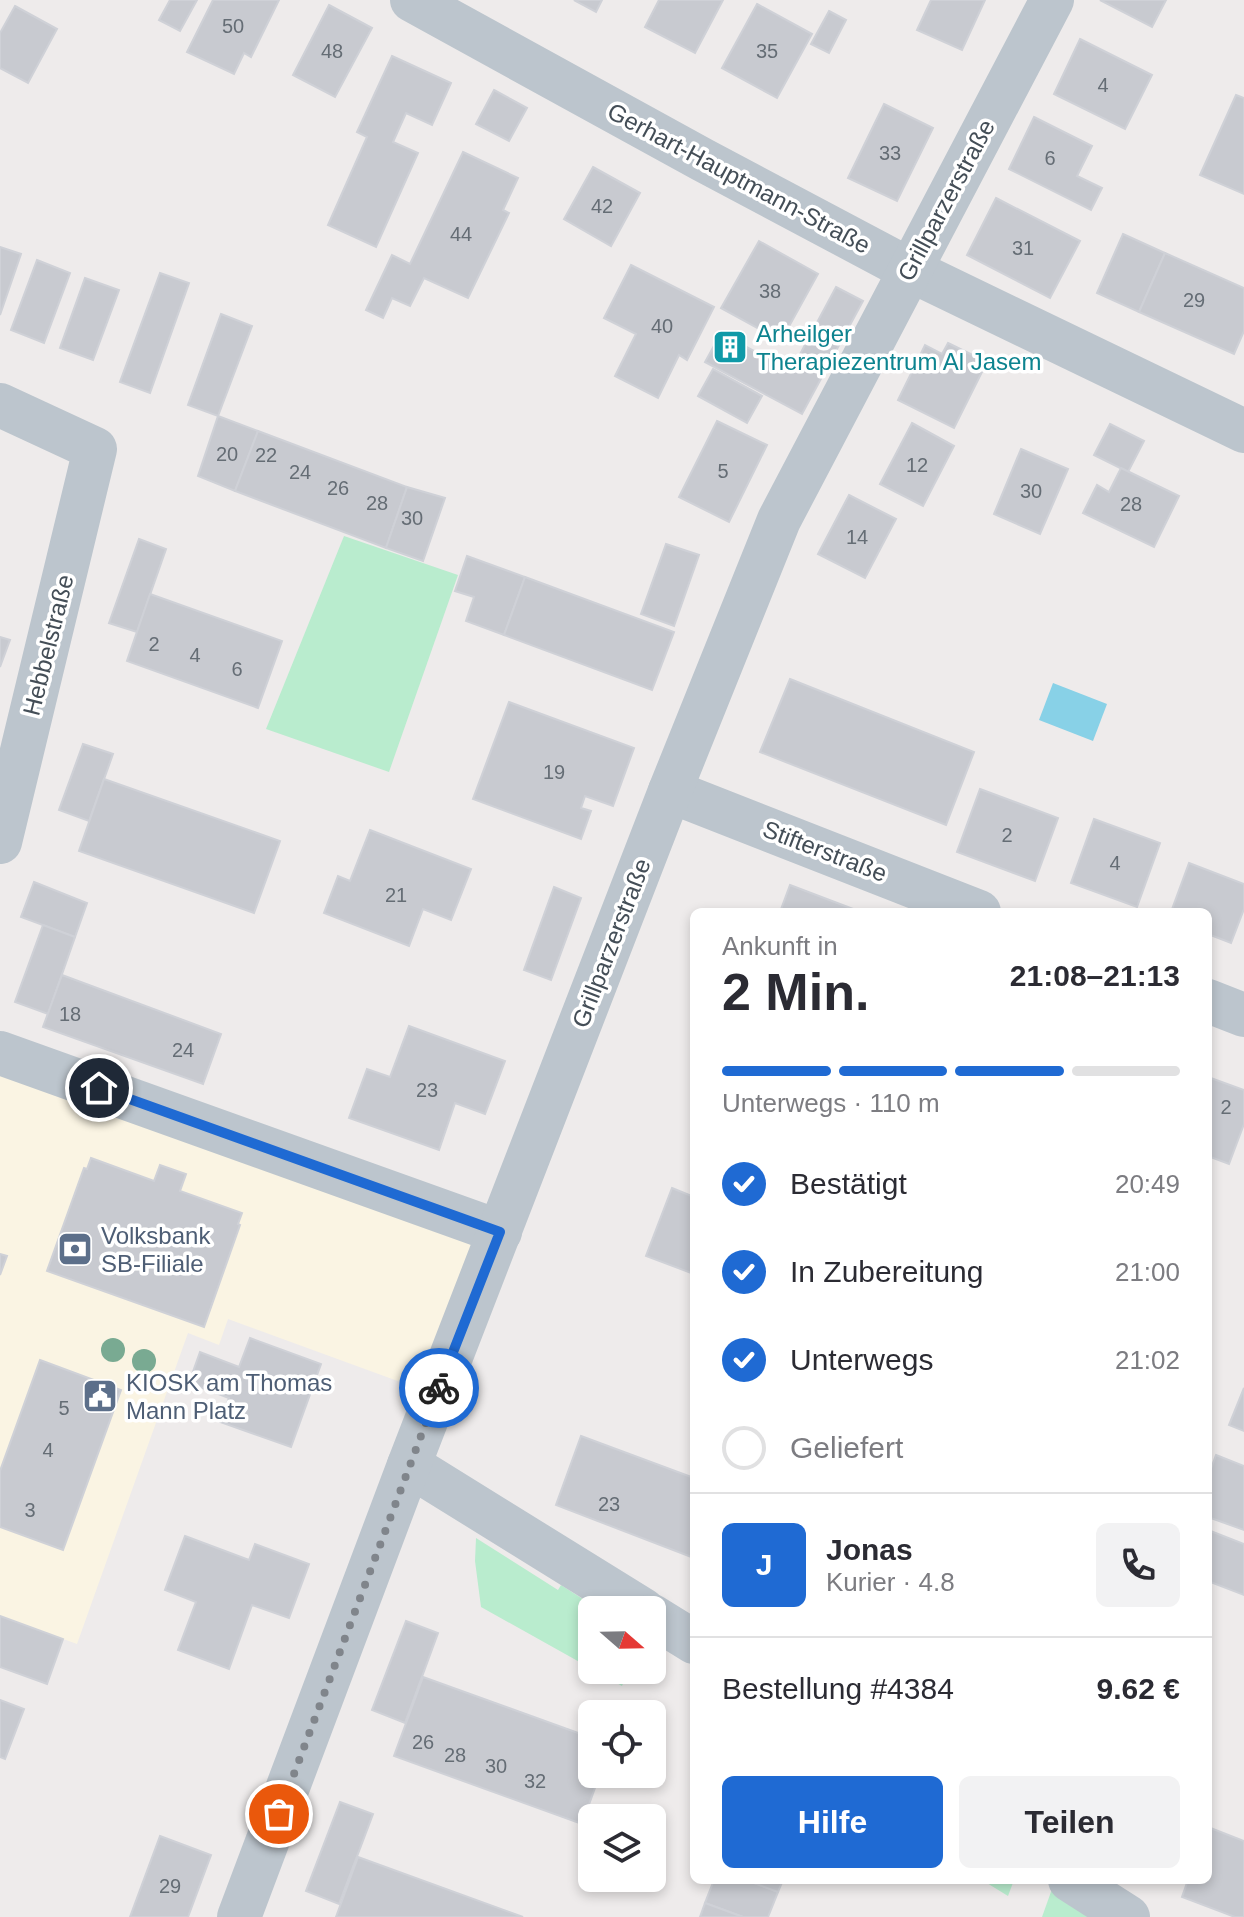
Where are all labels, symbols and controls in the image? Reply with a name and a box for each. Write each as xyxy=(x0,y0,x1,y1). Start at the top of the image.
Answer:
house number: 50 xyxy=(222,15,244,37)
house number: 48 xyxy=(321,40,343,62)
house number: 35 xyxy=(756,40,778,62)
house number: 4 xyxy=(1097,74,1109,96)
street label: Gerhart-Hauptmann-Straße xyxy=(603,97,875,259)
street label: Grillparzerstraße xyxy=(892,115,1000,285)
house number: 33 xyxy=(879,142,901,164)
house number: 6 xyxy=(1044,147,1056,169)
house number: 42 xyxy=(591,195,613,217)
house number: 44 xyxy=(450,223,472,245)
house number: 31 xyxy=(1012,237,1034,259)
house number: 38 xyxy=(759,280,781,302)
house number: 29 xyxy=(1183,289,1205,311)
house number: 40 xyxy=(651,315,673,337)
place label: Arheilger Therapiezentrum Al Jasem xyxy=(756,320,1041,375)
building icon: Arheilger Therapiezentrum Al Jasem xyxy=(711,328,749,366)
house number: 20 xyxy=(216,443,238,465)
house number: 22 xyxy=(255,444,277,466)
house number: 12 xyxy=(906,454,928,476)
house number: 5 xyxy=(717,460,729,482)
house number: 24 xyxy=(289,461,311,483)
house number: 26 xyxy=(327,477,349,499)
house number: 30 xyxy=(1020,480,1042,502)
house number: 28 xyxy=(366,492,388,514)
house number: 28 xyxy=(1120,493,1142,515)
house number: 30 xyxy=(401,507,423,529)
house number: 14 xyxy=(846,526,868,548)
street label: Hebbelstraße xyxy=(17,572,79,718)
house number: 2 xyxy=(148,633,160,655)
house number: 4 xyxy=(189,644,201,666)
house number: 6 xyxy=(231,658,243,680)
house number: 19 xyxy=(543,761,565,783)
street label: Stifterstraße xyxy=(759,815,891,887)
house number: 2 xyxy=(1001,824,1013,846)
house number: 4 xyxy=(1109,852,1121,874)
street label: Grillparzerstraße xyxy=(566,855,656,1031)
house number: 21 xyxy=(385,884,407,906)
text: Ankunft in xyxy=(722,931,838,961)
text: 21:08–21:13 xyxy=(1010,959,1180,992)
text: 2 Min. xyxy=(722,963,869,1021)
house number: 18 xyxy=(59,1003,81,1025)
house number: 24 xyxy=(172,1039,194,1061)
pin xyxy=(65,1054,133,1122)
icon: home xyxy=(77,1066,121,1110)
house number: 23 xyxy=(416,1079,438,1101)
text: Unterwegs · 110 m xyxy=(722,1088,940,1118)
house number: 2 xyxy=(1220,1096,1232,1118)
icon: check xyxy=(722,1162,766,1206)
text: Bestätigt xyxy=(790,1167,907,1200)
text: 20:49 xyxy=(1115,1169,1180,1199)
place label: Volksbank SB-Filiale xyxy=(101,1222,211,1277)
bank icon: Volksbank SB-Filiale xyxy=(56,1230,94,1268)
icon: check xyxy=(722,1250,766,1294)
text: In Zubereitung xyxy=(790,1255,983,1288)
text: 21:00 xyxy=(1115,1257,1180,1287)
icon: check xyxy=(722,1338,766,1382)
text: Unterwegs xyxy=(790,1343,933,1376)
text: 21:02 xyxy=(1115,1345,1180,1375)
courier xyxy=(399,1348,479,1428)
icon: bike xyxy=(417,1366,461,1410)
place label: KIOSK am Thomas Mann Platz xyxy=(126,1369,332,1424)
public building icon: KIOSK am Thomas Mann Platz xyxy=(81,1377,119,1415)
house number: 5 xyxy=(58,1397,70,1419)
text: Geliefert xyxy=(790,1431,903,1464)
house number: 4 xyxy=(42,1439,54,1461)
house number: 23 xyxy=(598,1493,620,1515)
house number: 3 xyxy=(24,1499,36,1521)
button: phone xyxy=(1096,1523,1180,1607)
text: Jonas xyxy=(826,1533,913,1566)
text: J xyxy=(756,1548,772,1581)
text: Kurier · 4.8 xyxy=(826,1567,955,1597)
north arrow xyxy=(578,1596,666,1684)
map controls xyxy=(578,1596,666,1892)
text: Bestellung #4384 xyxy=(722,1672,954,1705)
text: 9.62 € xyxy=(1097,1672,1180,1705)
button: locate xyxy=(578,1700,666,1788)
house number: 26 xyxy=(412,1731,434,1753)
house number: 28 xyxy=(444,1744,466,1766)
house number: 30 xyxy=(485,1755,507,1777)
house number: 32 xyxy=(524,1770,546,1792)
button: Hilfe xyxy=(722,1776,943,1868)
button: Teilen xyxy=(959,1776,1180,1868)
pin xyxy=(245,1780,313,1848)
icon: bag xyxy=(257,1792,301,1836)
button: layers xyxy=(578,1804,666,1892)
house number: 29 xyxy=(159,1875,181,1897)

